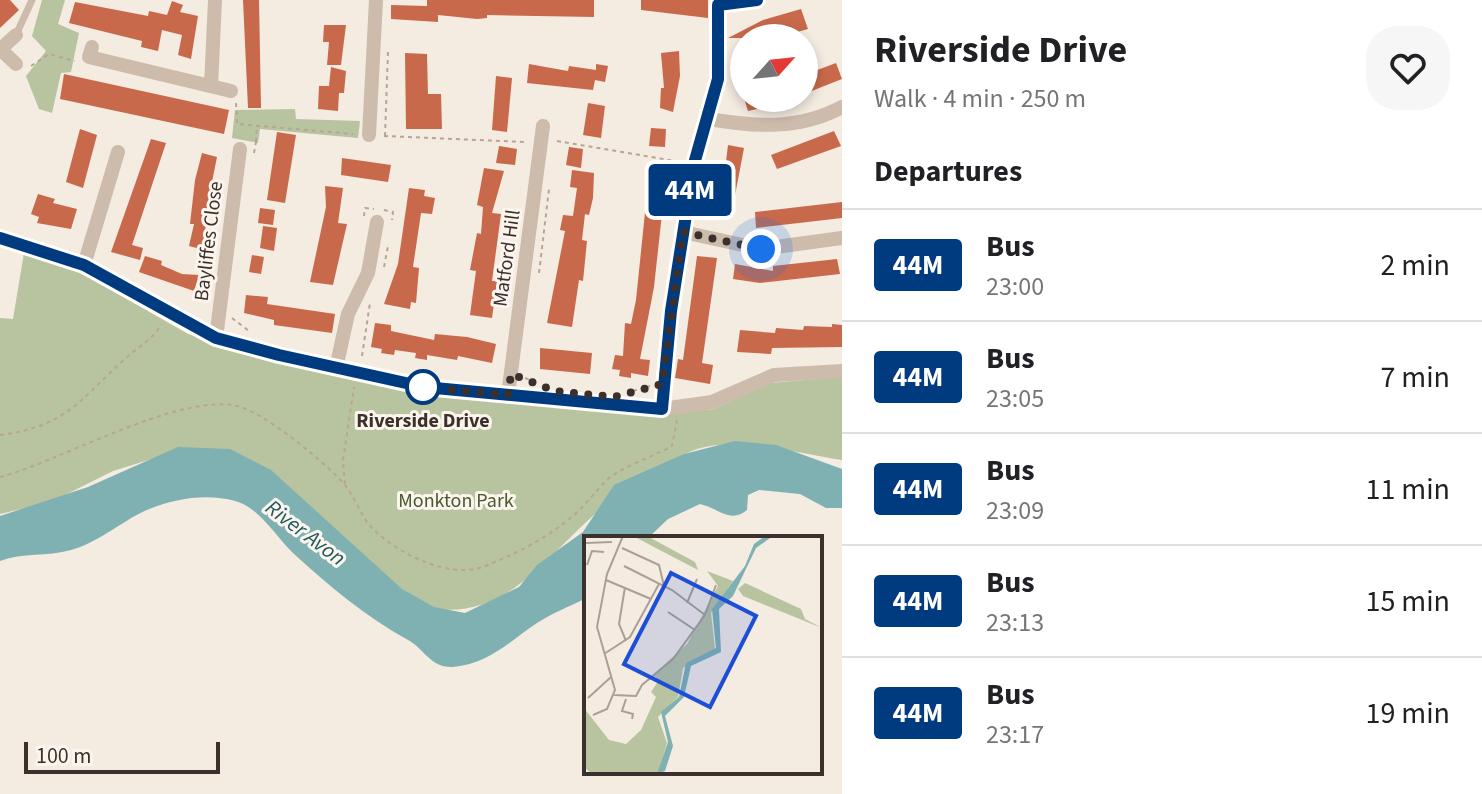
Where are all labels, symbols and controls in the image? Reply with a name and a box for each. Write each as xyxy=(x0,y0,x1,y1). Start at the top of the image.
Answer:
text: Riverside Drive xyxy=(874,23,1127,77)
north arrow xyxy=(730,24,818,112)
map controls xyxy=(730,24,818,112)
button: heart xyxy=(1366,26,1450,110)
text: Walk · 4 min · 250 m xyxy=(874,80,1086,117)
text: Departures xyxy=(874,150,1022,193)
line badge: 44M xyxy=(644,164,736,216)
text: 44M xyxy=(665,170,715,210)
street label: Bayliffes Close xyxy=(188,180,230,303)
street label: Matford Hill xyxy=(486,208,528,308)
text: Bus xyxy=(986,225,1034,268)
your location xyxy=(741,229,781,269)
text: 2 min xyxy=(1380,244,1450,287)
text: 44M xyxy=(893,245,943,285)
text: 23:00 xyxy=(986,268,1044,305)
text: Bus xyxy=(986,337,1034,380)
text: 7 min xyxy=(1380,356,1450,399)
text: 44M xyxy=(893,357,943,397)
marker: Riverside Drive xyxy=(406,370,440,404)
text: 23:05 xyxy=(986,380,1044,417)
place label: Riverside Drive xyxy=(356,407,490,435)
text: Bus xyxy=(986,449,1034,492)
text: 11 min xyxy=(1366,468,1450,511)
text: 44M xyxy=(893,469,943,509)
park label: Monkton Park xyxy=(398,487,514,515)
water label: River Avon xyxy=(259,492,352,574)
text: 23:09 xyxy=(986,492,1044,529)
inset map xyxy=(584,536,822,774)
text: Bus xyxy=(986,561,1034,604)
text: 15 min xyxy=(1366,580,1450,623)
text: 44M xyxy=(893,581,943,621)
text: 23:13 xyxy=(986,604,1044,641)
text: Bus xyxy=(986,673,1034,716)
text: 19 min xyxy=(1366,692,1450,735)
text: 44M xyxy=(893,693,943,733)
text: 23:17 xyxy=(986,716,1044,753)
scale bar xyxy=(24,738,220,774)
text: 100 m xyxy=(36,740,91,772)

